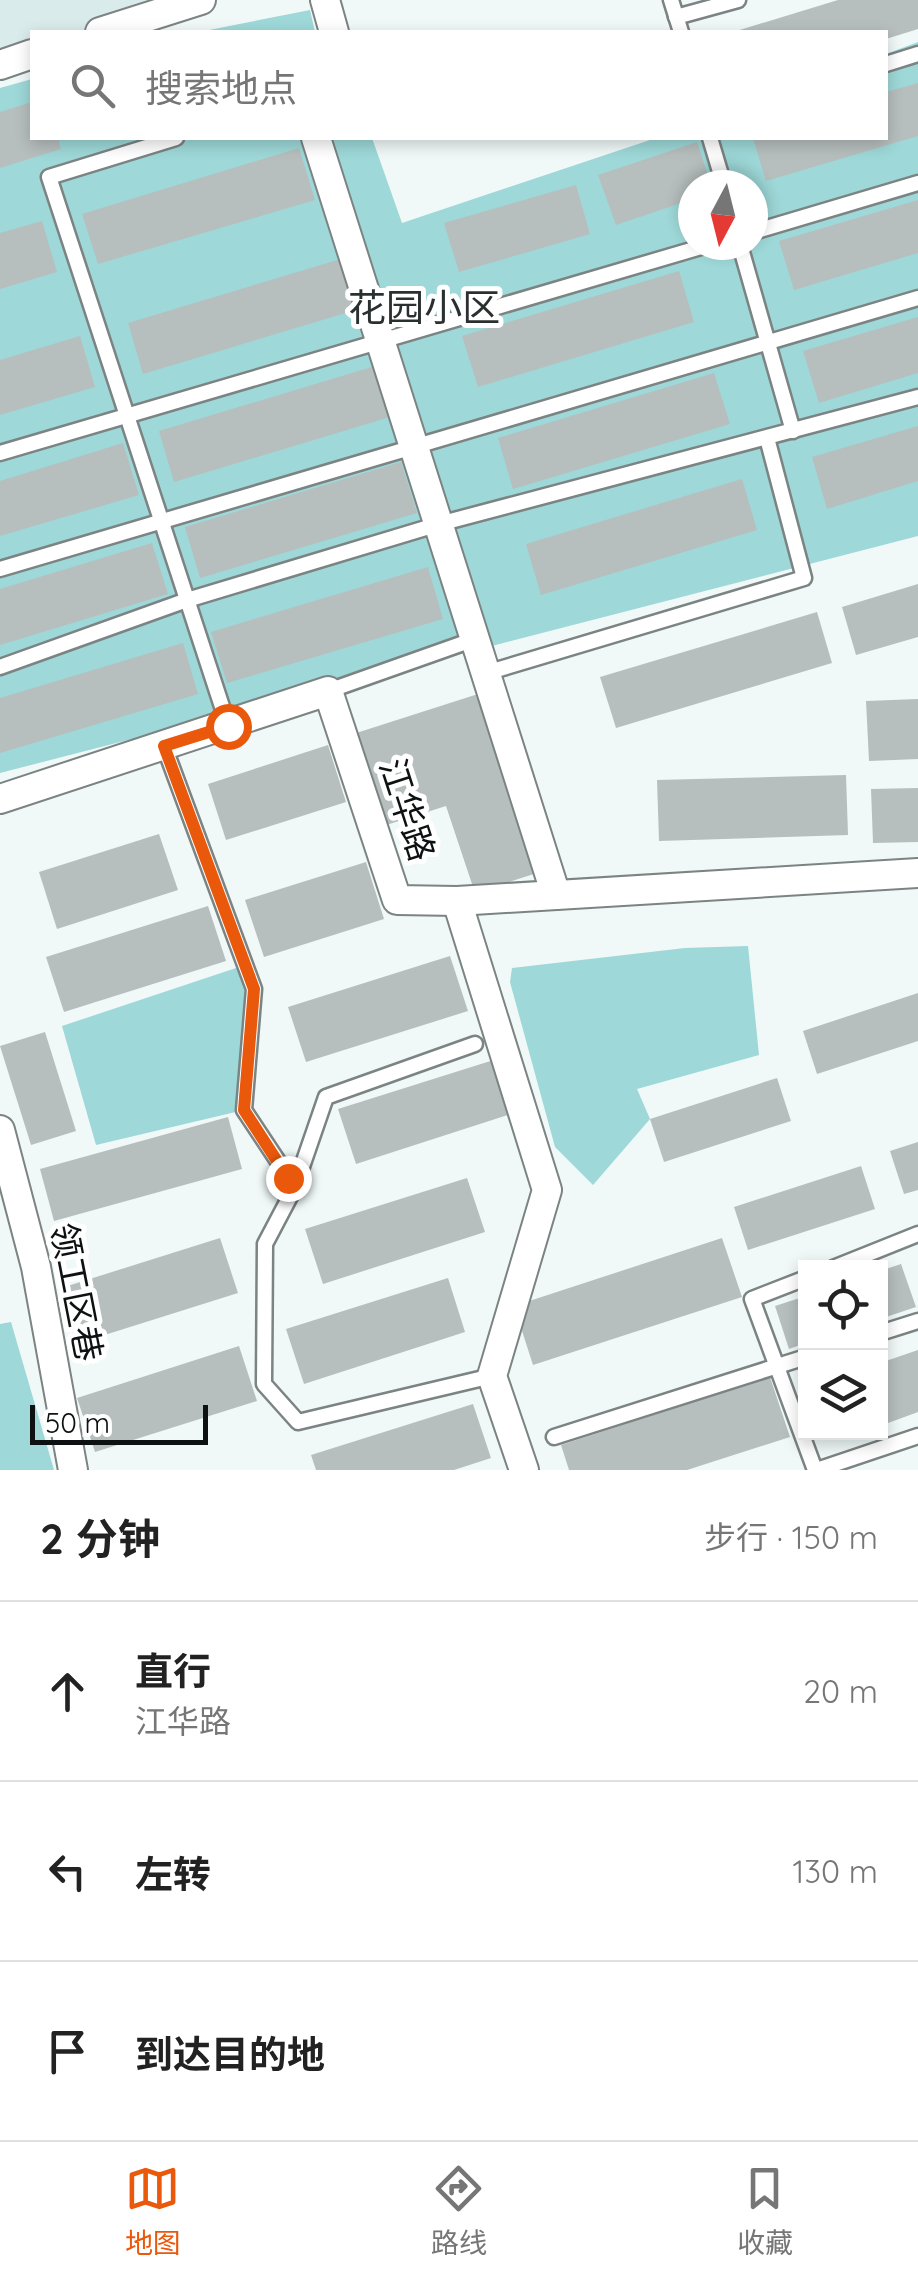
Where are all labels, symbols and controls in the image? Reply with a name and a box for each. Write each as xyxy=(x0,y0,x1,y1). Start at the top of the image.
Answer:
search box xyxy=(30,30,888,140)
icon: search xyxy=(65,58,120,113)
text: 搜索地点 xyxy=(145,64,297,112)
north arrow xyxy=(678,170,768,260)
district label: 花园小区 xyxy=(348,283,500,331)
route start xyxy=(206,704,252,750)
street label: 江华路 xyxy=(371,753,445,866)
route end xyxy=(266,1156,312,1202)
street label: 领工区巷 xyxy=(42,1219,112,1365)
map controls xyxy=(798,1260,888,1440)
button: locate xyxy=(798,1260,888,1350)
button: layers xyxy=(798,1350,888,1440)
scale bar xyxy=(30,1400,208,1444)
text: 50 m xyxy=(45,1405,110,1440)
text: 2 分钟 xyxy=(40,1512,160,1565)
text: 步行 · 150 m xyxy=(704,1517,878,1557)
text: 直行 xyxy=(135,1647,211,1695)
icon: ahead xyxy=(40,1664,95,1719)
text: 20 m xyxy=(803,1671,878,1711)
text: 江华路 xyxy=(135,1701,231,1741)
icon: left xyxy=(40,1844,95,1899)
text: 左转 xyxy=(135,1850,211,1898)
text: 130 m xyxy=(792,1851,878,1891)
icon: arrive xyxy=(40,2024,95,2079)
text: 到达目的地 xyxy=(135,2030,325,2078)
tab: 地图 xyxy=(125,2161,181,2261)
tab: 路线 xyxy=(431,2161,487,2261)
tab: 收藏 xyxy=(737,2161,793,2261)

